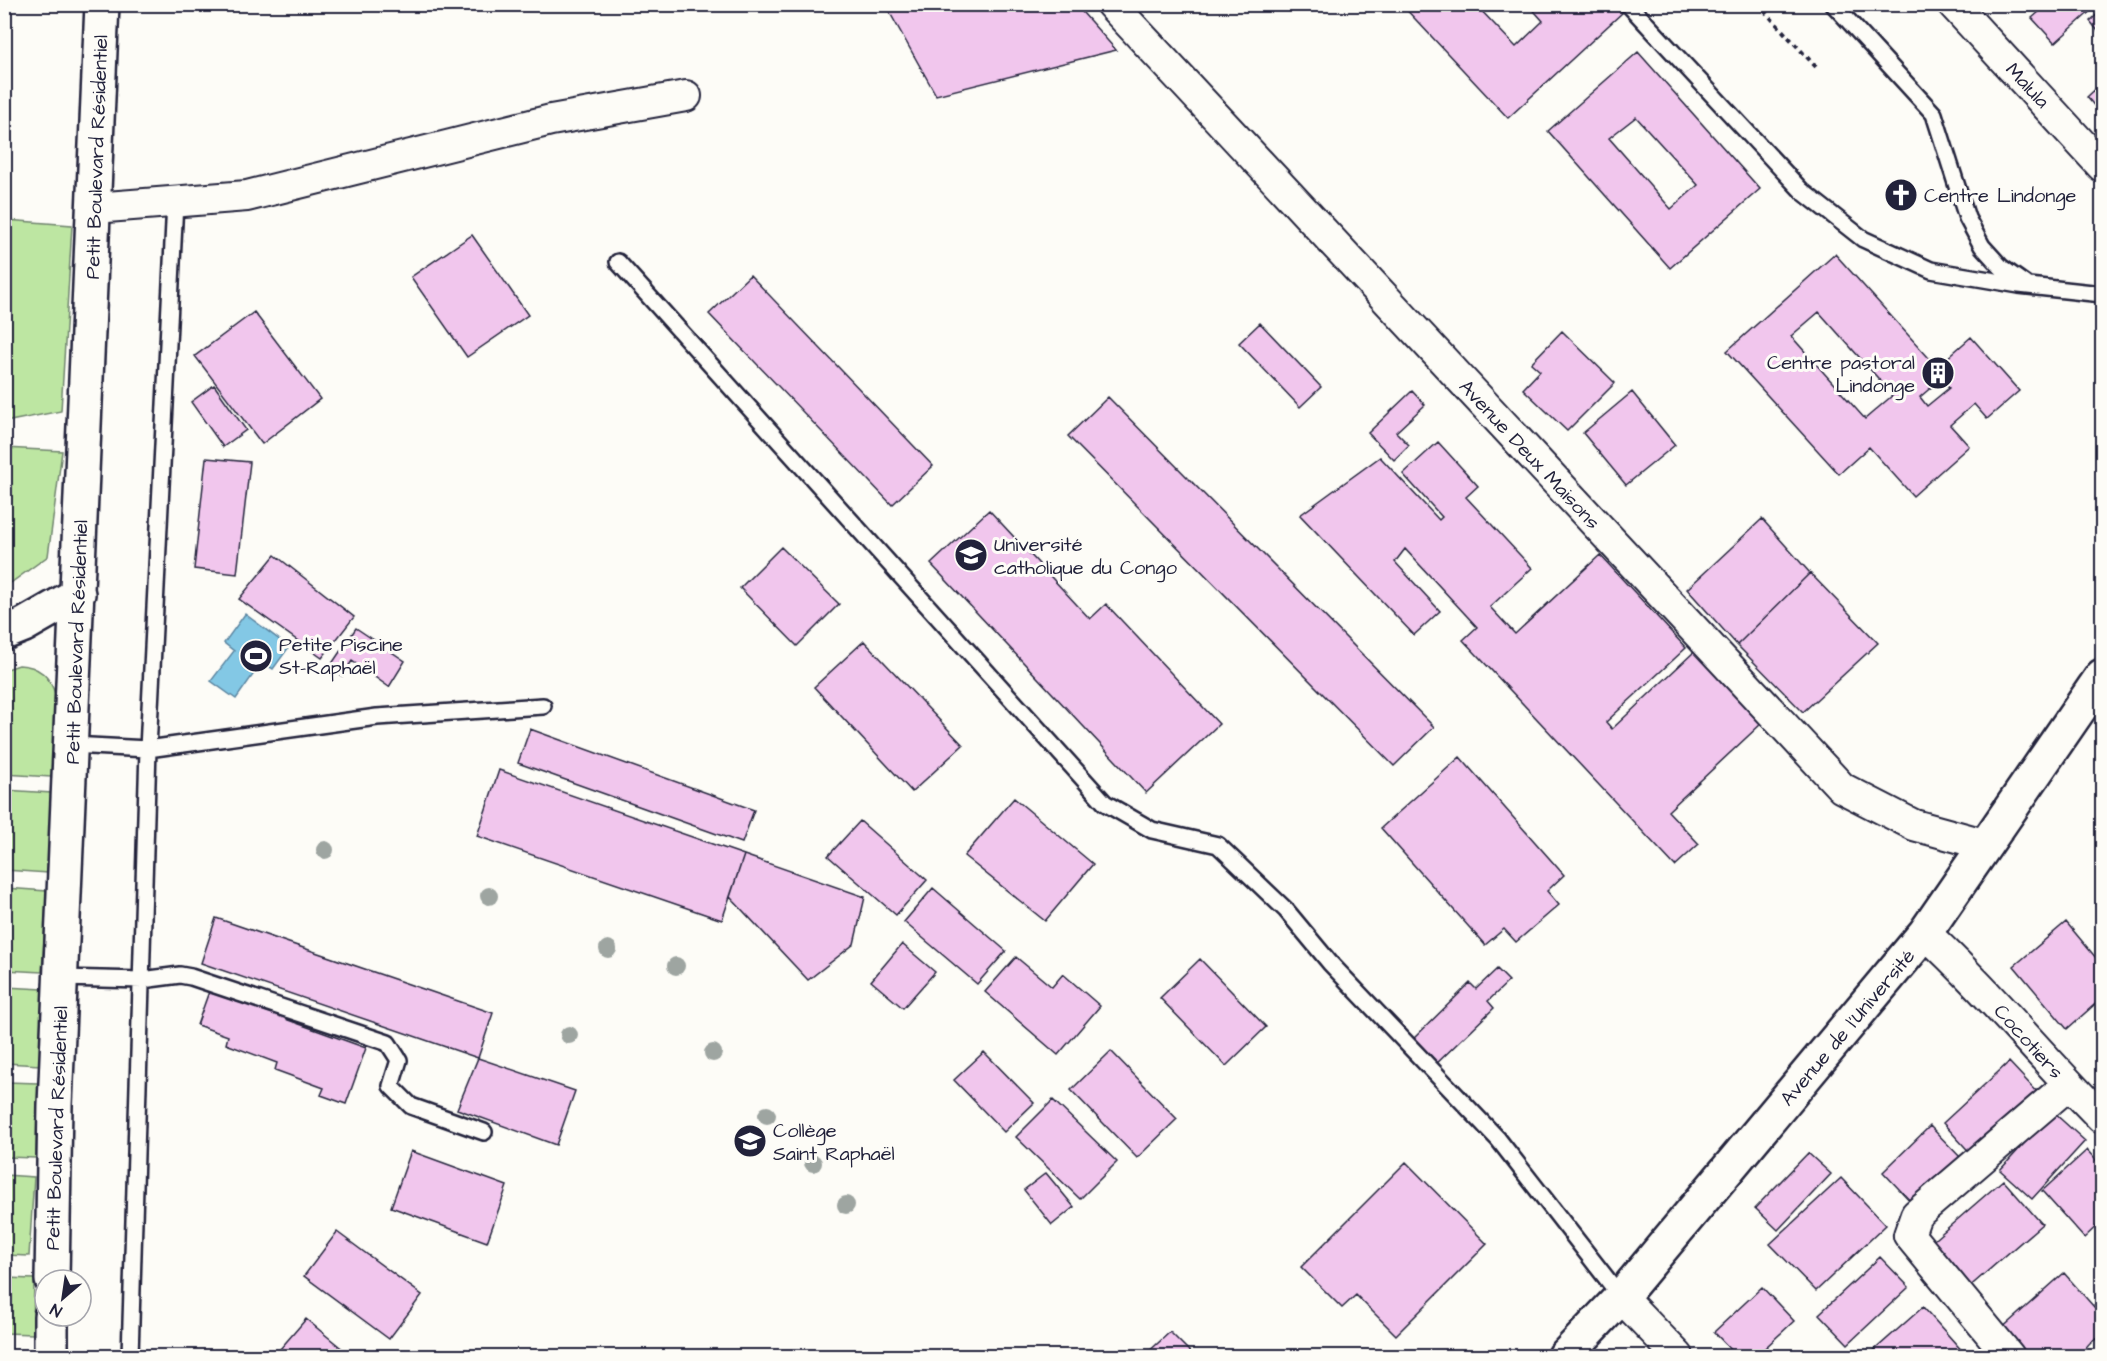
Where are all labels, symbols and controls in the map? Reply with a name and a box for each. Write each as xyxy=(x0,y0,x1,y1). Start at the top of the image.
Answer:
street label: Petit Boulevard Résidentiel xyxy=(79,34,115,280)
street label: Malula xyxy=(1999,57,2056,115)
church icon: Centre Lindonge xyxy=(1883,177,1919,213)
place label: Centre Lindonge xyxy=(1924,182,2077,211)
place label: Centre pastoral Lindonge xyxy=(1767,349,1915,401)
building icon: Centre pastoral Lindonge xyxy=(1920,355,1956,391)
street label: Avenue Deux Maisons xyxy=(1452,374,1606,536)
street label: Petit Boulevard Résidentiel xyxy=(59,519,95,765)
place label: Université catholique du Congo xyxy=(994,531,1177,583)
school or university icon: Université catholique du Congo xyxy=(953,537,989,573)
place label: Petite Piscine St-Raphaël xyxy=(279,631,403,682)
sports icon: Petite Piscine St-Raphaël xyxy=(238,638,274,674)
street label: Avenue de l’Université xyxy=(1774,943,1922,1112)
street label: Cocotiers xyxy=(1987,998,2070,1085)
street label: Petit Boulevard Résidentiel xyxy=(39,1005,75,1251)
place label: Collège Saint Raphaël xyxy=(773,1117,895,1168)
school or university icon: Collège Saint Raphaël xyxy=(732,1123,768,1159)
north arrow xyxy=(33,1268,93,1328)
text: N xyxy=(46,1298,66,1322)

